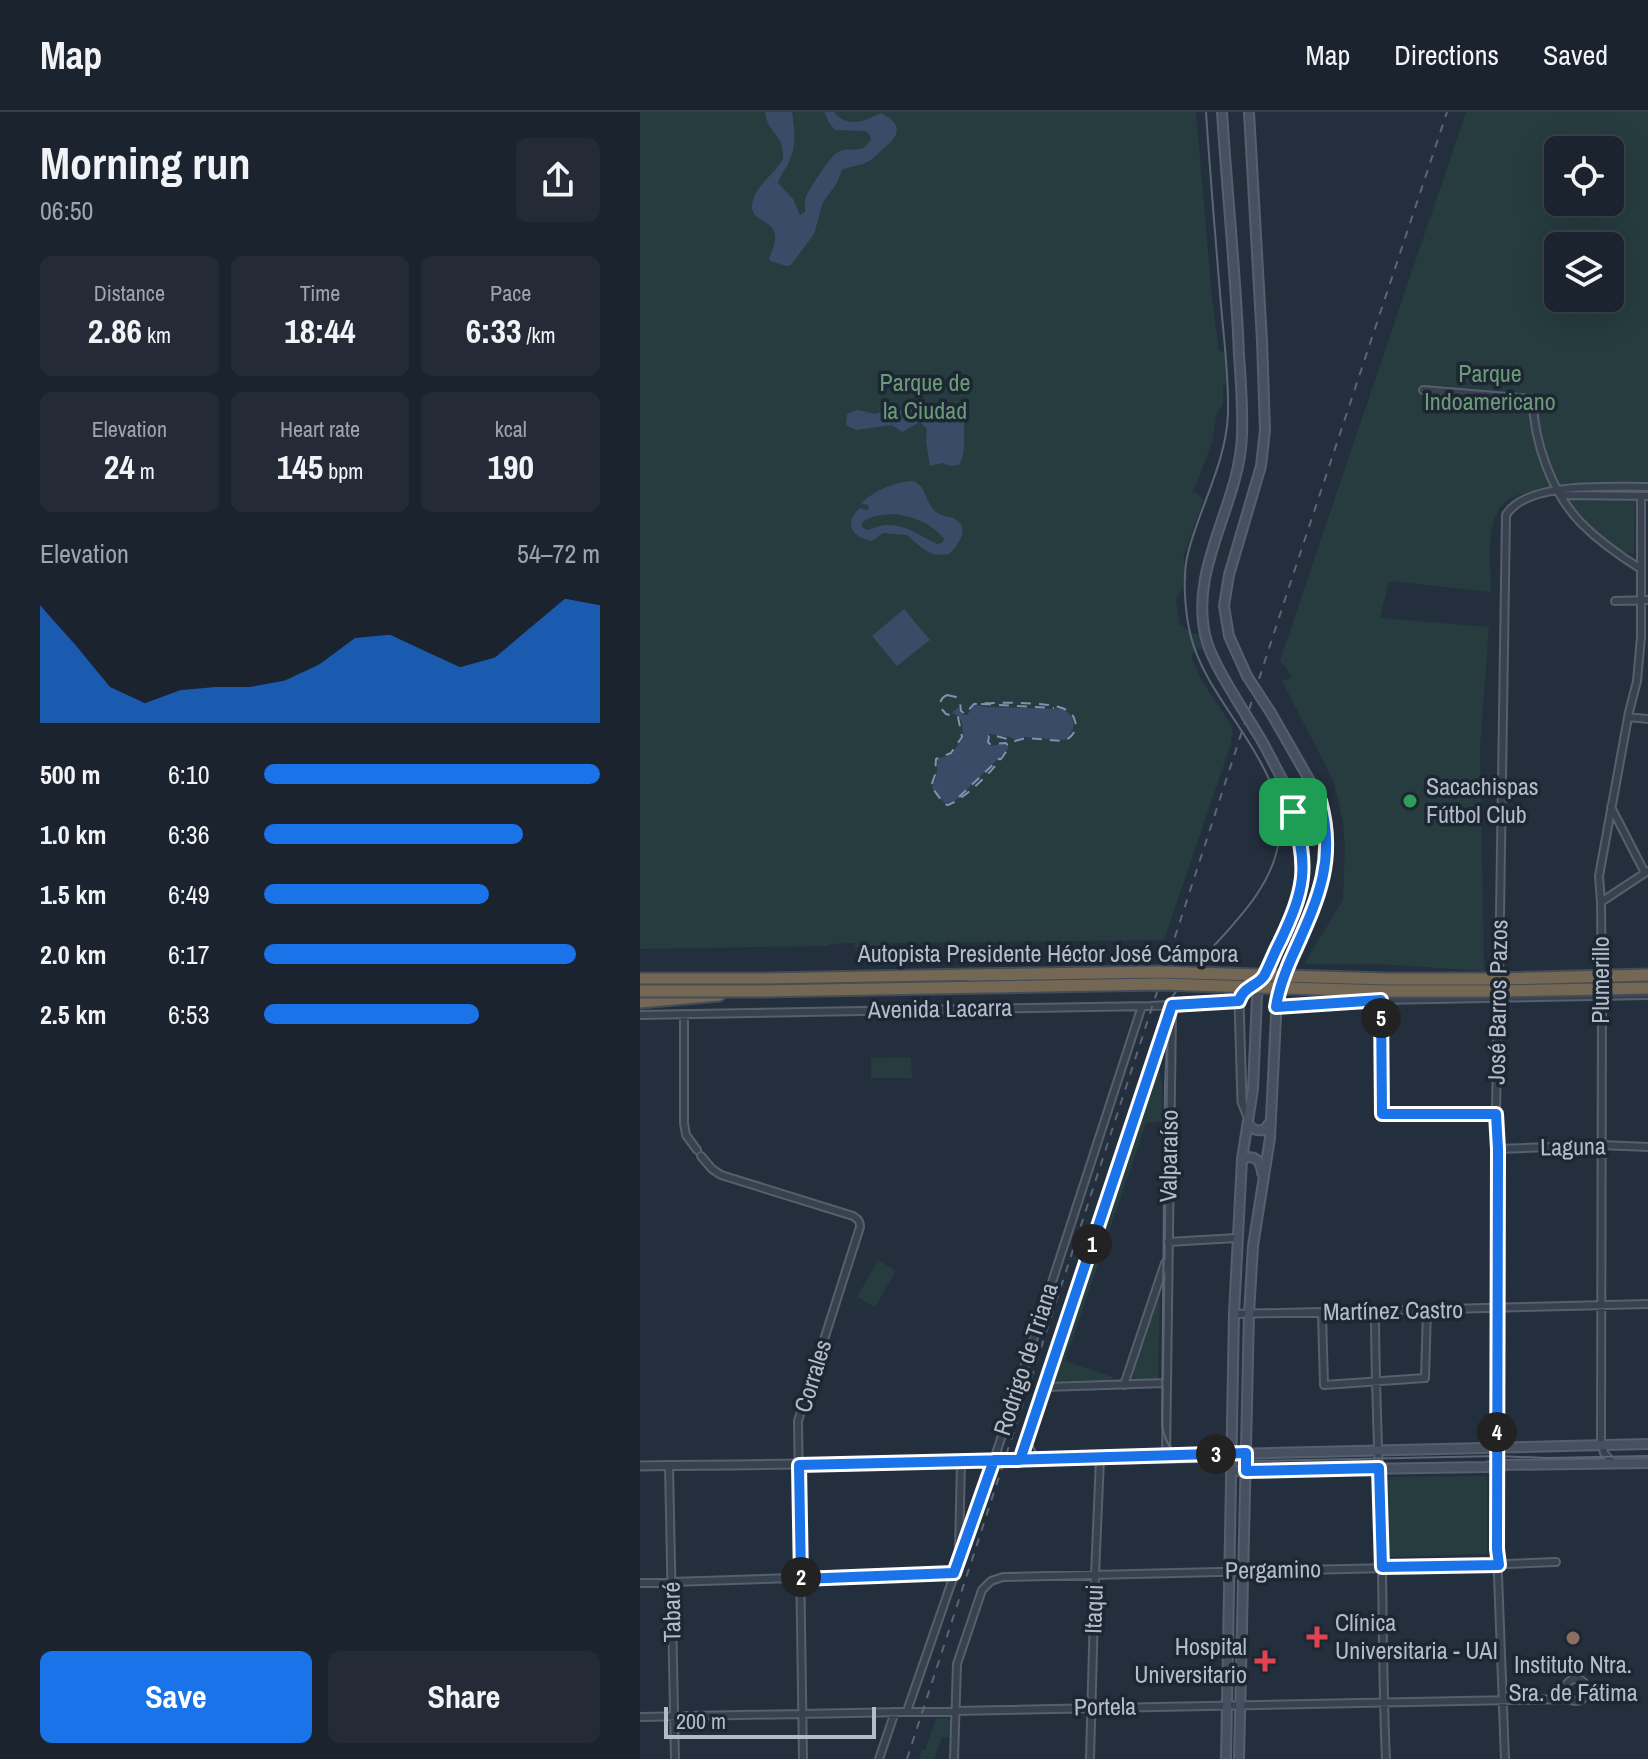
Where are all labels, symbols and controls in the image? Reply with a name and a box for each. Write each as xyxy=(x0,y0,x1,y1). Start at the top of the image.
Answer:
text: Map xyxy=(40,30,102,81)
text: Map xyxy=(1306,36,1350,74)
text: Directions xyxy=(1394,36,1499,74)
text: Saved xyxy=(1543,36,1608,74)
text: Morning run xyxy=(40,133,250,193)
map controls xyxy=(1544,136,1624,312)
button: locate xyxy=(1544,136,1624,216)
button: share xyxy=(516,138,600,222)
text: 06:50 xyxy=(40,193,93,228)
button: layers xyxy=(1544,232,1624,312)
text: Distance xyxy=(94,278,165,308)
text: Time xyxy=(300,278,340,308)
text: Pace xyxy=(490,278,531,308)
text: 2.86 xyxy=(88,308,142,354)
text: 18:44 xyxy=(284,308,356,354)
text: 6:33 xyxy=(466,308,522,354)
text: km xyxy=(142,320,171,350)
text: /km xyxy=(522,320,556,350)
park label: Parque Indoamericano xyxy=(1424,357,1556,417)
park label: Parque de la Ciudad xyxy=(880,366,970,426)
text: Elevation xyxy=(92,414,167,444)
text: Heart rate xyxy=(280,414,360,444)
text: kcal xyxy=(495,414,527,444)
text: 24 xyxy=(104,444,135,490)
text: 145 xyxy=(277,444,323,490)
text: 190 xyxy=(487,444,534,490)
text: m xyxy=(135,456,155,486)
text: bpm xyxy=(323,456,363,486)
text: Elevation xyxy=(40,536,129,571)
text: 54–72 m xyxy=(517,536,600,571)
text: 500 m xyxy=(40,757,100,792)
text: 6:10 xyxy=(168,757,210,792)
place label: Sacachispas Fútbol Club xyxy=(1426,770,1539,830)
pin xyxy=(1259,778,1327,846)
icon: arrive xyxy=(1271,790,1315,834)
marker: Sacachispas Fútbol Club xyxy=(1401,792,1419,810)
text: 1.0 km xyxy=(40,817,106,852)
text: 6:36 xyxy=(168,817,210,852)
text: 1.5 km xyxy=(40,877,106,912)
text: 6:49 xyxy=(168,877,210,912)
street label: José Barros Pazos xyxy=(1480,919,1514,1085)
street label: Plumerillo xyxy=(1584,936,1616,1024)
text: 2.0 km xyxy=(40,937,106,972)
text: 6:17 xyxy=(168,937,210,972)
street label: Autopista Presidente Héctor José Cámpora xyxy=(857,937,1238,969)
street label: Avenida Lacarra xyxy=(867,991,1012,1025)
text: 2.5 km xyxy=(40,997,106,1032)
text: 6:53 xyxy=(168,997,210,1032)
pin: 5 xyxy=(1361,998,1401,1038)
text: 5 xyxy=(1376,1003,1386,1033)
street label: Valparaíso xyxy=(1151,1109,1185,1203)
street label: Laguna xyxy=(1540,1129,1606,1163)
pin: 1 xyxy=(1072,1224,1112,1264)
text: 1 xyxy=(1087,1229,1097,1259)
street label: Rodrigo de Triana xyxy=(985,1278,1065,1439)
street label: Martínez Castro xyxy=(1323,1293,1463,1327)
street label: Corrales xyxy=(786,1335,838,1416)
pin: 4 xyxy=(1477,1412,1517,1452)
text: 4 xyxy=(1492,1417,1502,1447)
pin: 3 xyxy=(1196,1434,1236,1474)
text: 3 xyxy=(1211,1439,1221,1469)
street label: Pergamino xyxy=(1225,1552,1321,1586)
pin: 2 xyxy=(781,1557,821,1597)
text: 2 xyxy=(796,1562,806,1592)
street label: Tabaré xyxy=(654,1581,688,1643)
street label: Itaqui xyxy=(1076,1584,1110,1634)
place label: Clínica Universitaria - UAI xyxy=(1335,1606,1498,1666)
marker: Clínica Universitaria - UAI xyxy=(1306,1626,1328,1648)
marker: Instituto Ntra. Sra. de Fátima xyxy=(1564,1629,1582,1647)
place label: Hospital Universitario xyxy=(1134,1630,1247,1690)
place label: Instituto Ntra. Sra. de Fátima xyxy=(1508,1648,1638,1708)
marker: Hospital Universitario xyxy=(1254,1650,1276,1672)
button: Save xyxy=(40,1651,312,1743)
button: Share xyxy=(328,1651,600,1743)
street label: Portela xyxy=(1074,1689,1136,1723)
scale bar xyxy=(664,1703,876,1739)
text: 200 m xyxy=(676,1706,726,1736)

